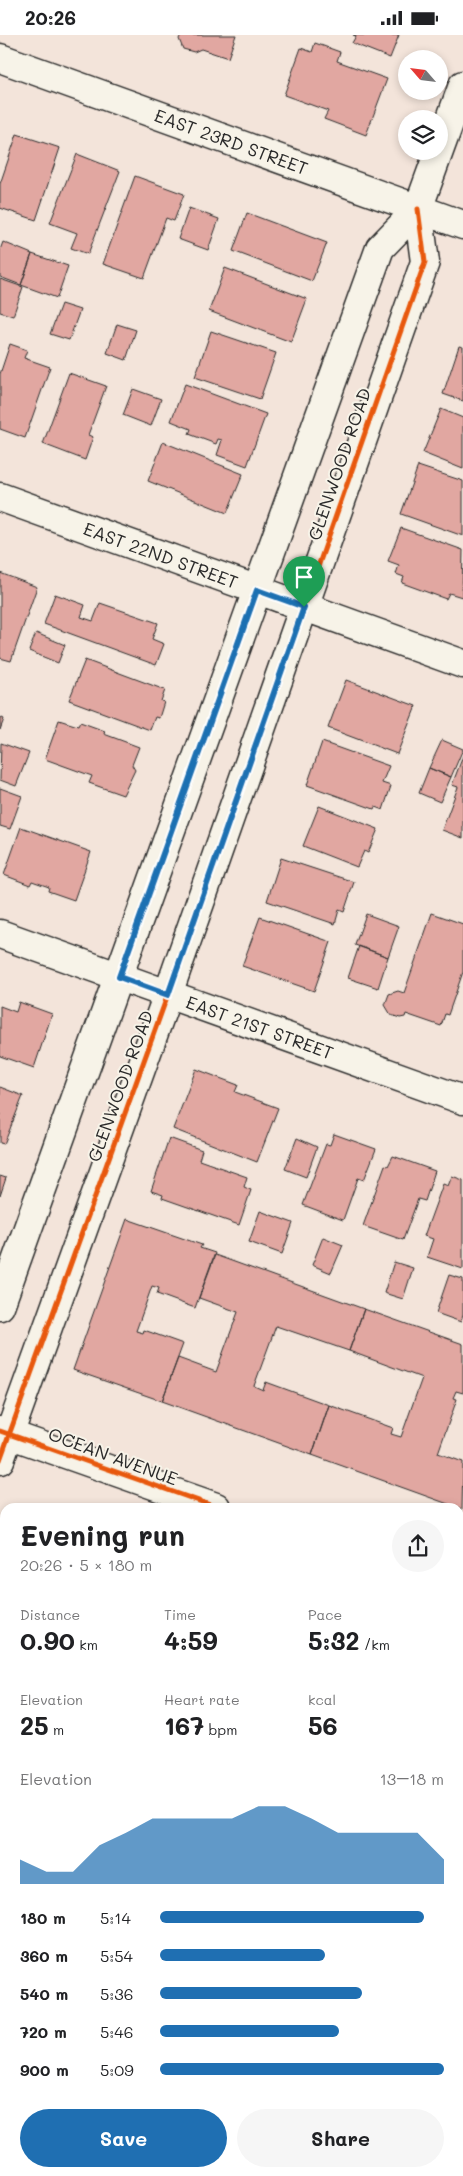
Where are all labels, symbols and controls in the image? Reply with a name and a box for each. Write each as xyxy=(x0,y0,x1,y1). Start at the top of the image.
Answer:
text: 20:26 xyxy=(25,5,76,30)
north arrow xyxy=(398,50,448,100)
map controls xyxy=(398,50,448,160)
street label: EAST 23RD STREET xyxy=(151,103,311,180)
button: layers xyxy=(398,110,448,160)
street label: GLENWOOD ROAD xyxy=(302,385,376,543)
street label: EAST 22ND STREET xyxy=(80,516,241,594)
pin xyxy=(283,556,325,607)
icon: arrive xyxy=(290,563,318,591)
street label: EAST 21ST STREET xyxy=(183,990,337,1065)
street label: GLENWOOD ROAD xyxy=(81,1007,159,1165)
street label: OCEAN AVENUE xyxy=(45,1421,181,1491)
text: Evening run xyxy=(20,1517,185,1553)
button: share xyxy=(392,1520,444,1572)
text: 20:26 · 5 × 180 m xyxy=(20,1554,152,1575)
text: Distance xyxy=(20,1605,80,1624)
text: Time xyxy=(164,1605,196,1624)
text: Pace xyxy=(308,1605,342,1624)
text: 0.90 xyxy=(20,1624,75,1656)
text: 4:59 xyxy=(164,1624,217,1656)
text: 5:32 xyxy=(308,1624,360,1656)
text: km xyxy=(75,1635,98,1654)
text: /km xyxy=(360,1635,390,1654)
text: Elevation xyxy=(20,1690,83,1709)
text: Heart rate xyxy=(164,1690,240,1709)
text: kcal xyxy=(308,1690,336,1709)
text: 25 xyxy=(20,1709,49,1741)
text: 167 xyxy=(164,1709,204,1741)
text: 56 xyxy=(308,1709,338,1741)
text: m xyxy=(49,1720,64,1739)
text: bpm xyxy=(204,1720,237,1739)
text: Elevation xyxy=(20,1768,92,1789)
text: 13–18 m xyxy=(380,1768,444,1789)
text: 180 m xyxy=(20,1907,66,1928)
text: 5:14 xyxy=(100,1907,131,1928)
text: 360 m xyxy=(20,1945,68,1966)
text: 5:54 xyxy=(100,1945,133,1966)
text: 540 m xyxy=(20,1983,68,2004)
text: 5:36 xyxy=(100,1983,133,2004)
text: 720 m xyxy=(20,2021,67,2042)
text: 5:46 xyxy=(100,2021,133,2042)
text: 900 m xyxy=(20,2059,69,2080)
text: 5:09 xyxy=(100,2059,134,2080)
button: Save xyxy=(20,2109,227,2167)
button: Share xyxy=(237,2109,444,2167)

